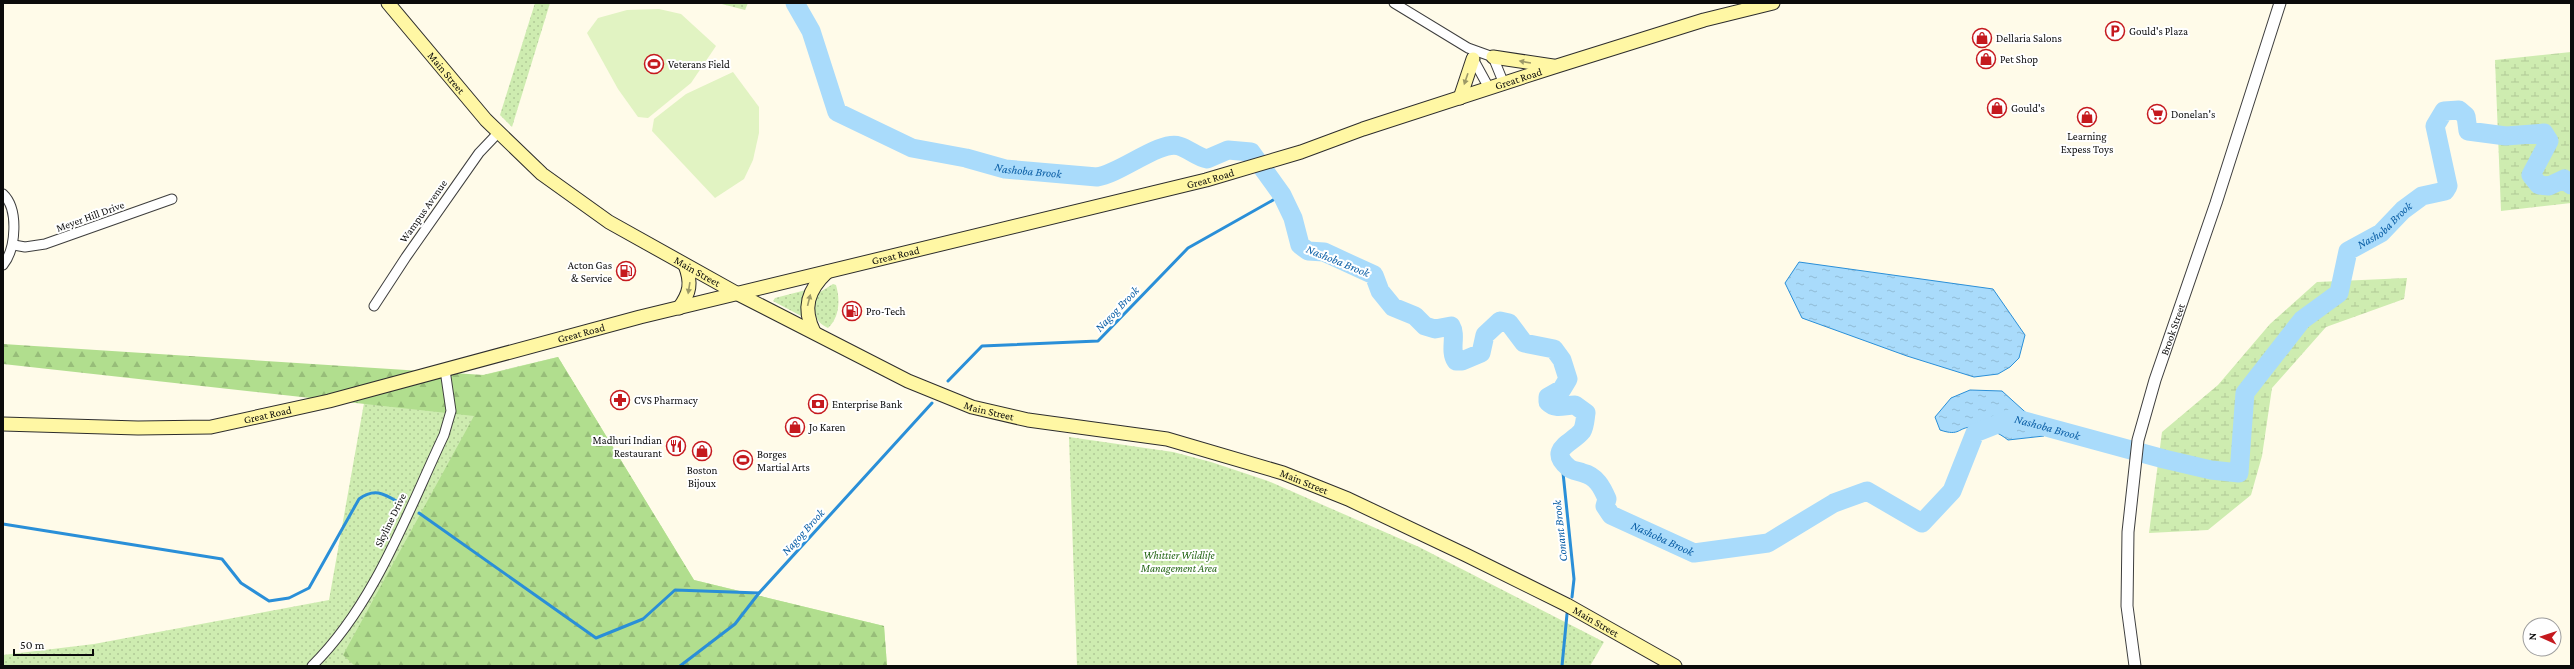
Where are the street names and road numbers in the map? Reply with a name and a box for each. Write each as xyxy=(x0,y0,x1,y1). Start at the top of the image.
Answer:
street label: Main Street xyxy=(425,49,468,96)
street label: Great Road xyxy=(1493,65,1544,92)
street label: Great Road xyxy=(1185,166,1236,190)
street label: Wampus Avenue xyxy=(397,177,450,245)
street label: Meyer Hill Drive xyxy=(54,198,126,235)
street label: Great Road xyxy=(871,244,921,267)
street label: Main Street xyxy=(672,254,723,289)
street label: Brook Street xyxy=(2158,302,2187,357)
street label: Great Road xyxy=(556,321,606,345)
street label: Main Street xyxy=(962,398,1015,423)
street label: Great Road xyxy=(243,403,293,426)
street label: Main Street xyxy=(1278,466,1330,497)
street label: Skyline Drive xyxy=(372,491,409,549)
street label: Main Street xyxy=(1571,604,1622,639)

